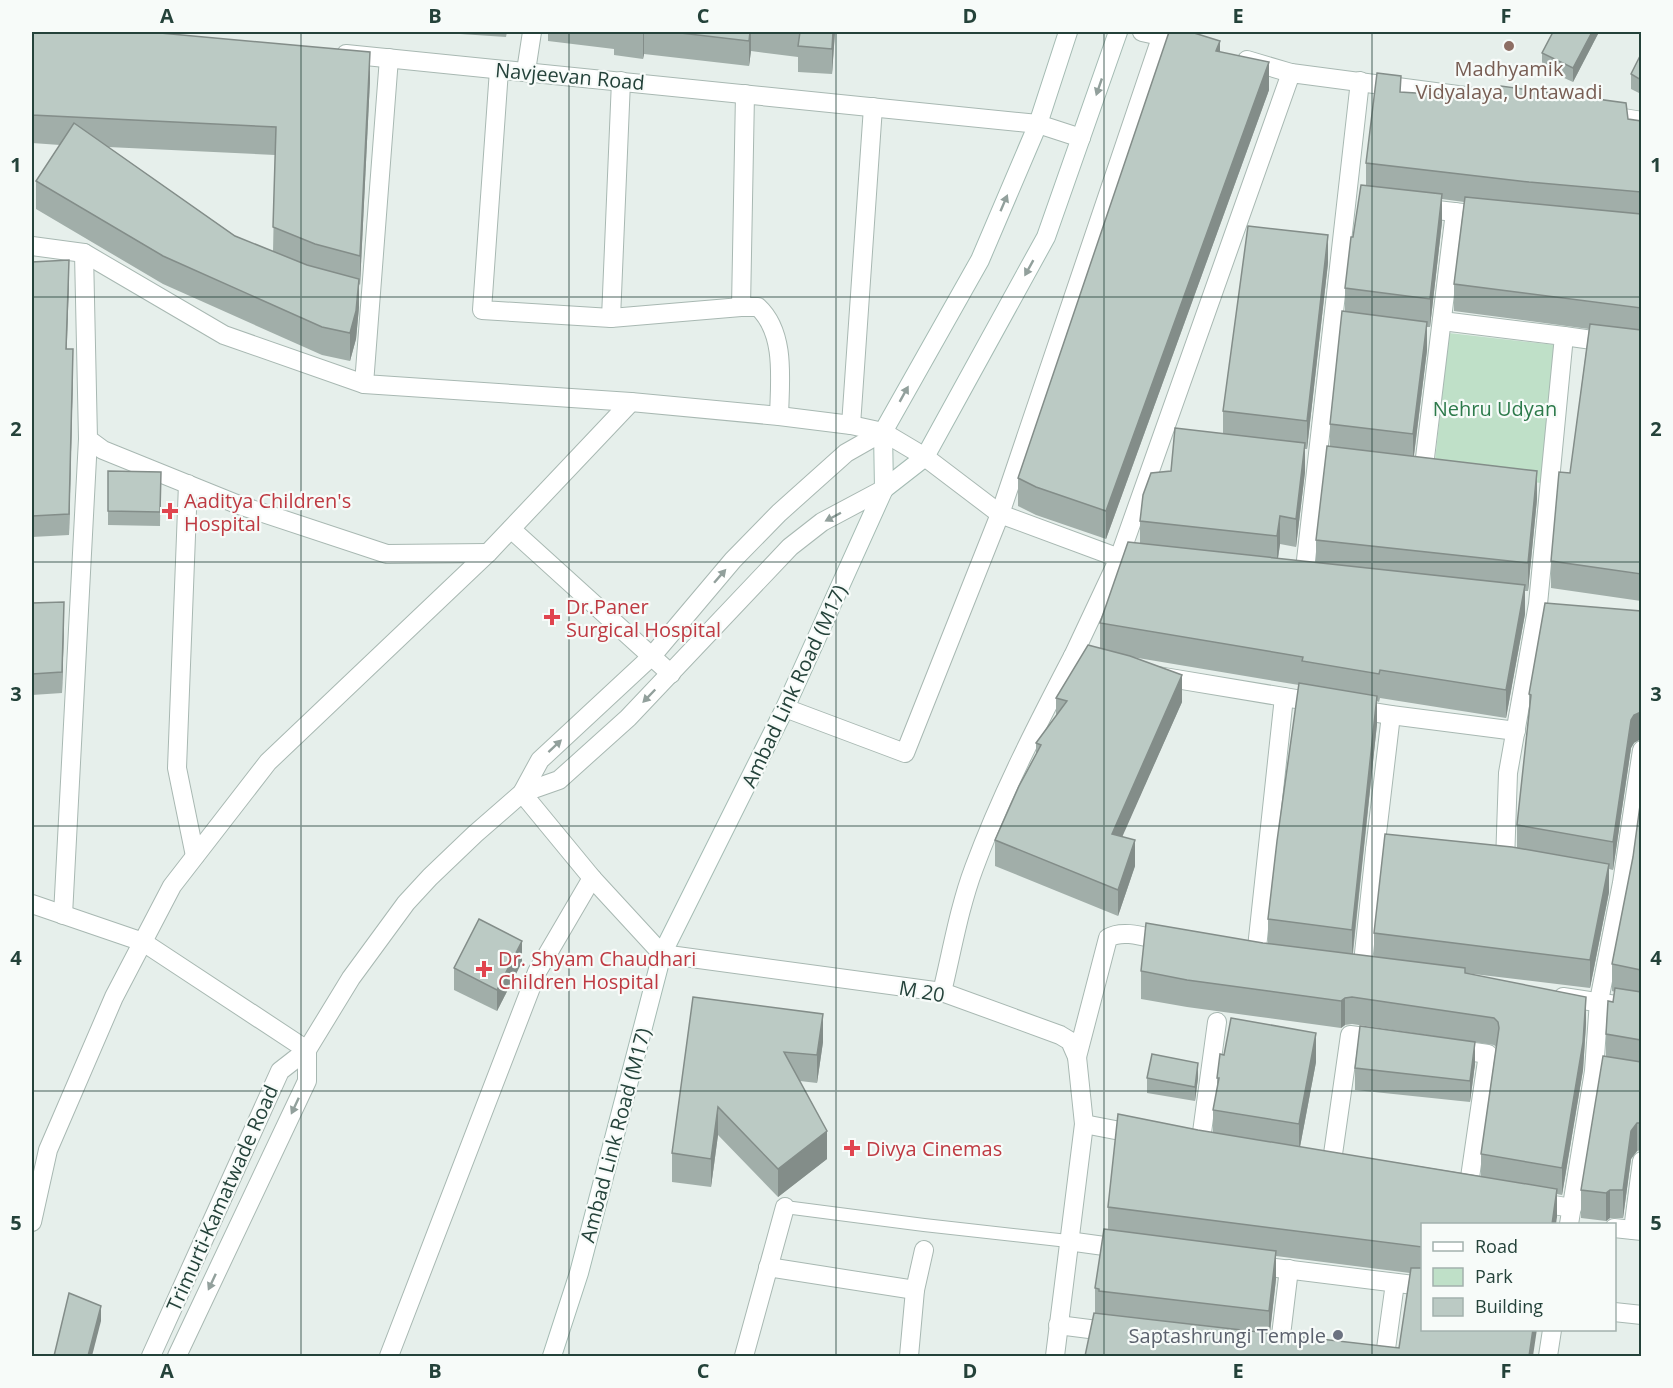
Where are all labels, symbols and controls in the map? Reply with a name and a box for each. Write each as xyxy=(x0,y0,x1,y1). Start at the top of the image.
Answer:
text: A xyxy=(160,2,174,29)
text: B xyxy=(428,2,442,29)
text: C xyxy=(697,2,710,29)
text: D xyxy=(963,2,977,29)
text: E xyxy=(1232,2,1244,29)
text: F xyxy=(1501,2,1511,29)
marker: Madhyamik Vidyalaya, Untawadi xyxy=(1502,39,1516,53)
place label: Madhyamik Vidyalaya, Untawadi xyxy=(1416,55,1603,105)
street label: Navjeevan Road xyxy=(494,56,646,96)
one-way arrow xyxy=(1093,78,1103,96)
text: 1 xyxy=(10,151,22,178)
text: 1 xyxy=(1650,151,1662,178)
one-way arrow xyxy=(999,194,1009,212)
one-way arrow xyxy=(1024,260,1034,277)
one-way arrow xyxy=(899,386,909,403)
park label: Nehru Udyan xyxy=(1433,395,1557,422)
text: 2 xyxy=(10,415,22,442)
text: 2 xyxy=(1650,415,1662,442)
place label: Aaditya Children's Hospital xyxy=(184,487,351,537)
marker: Aaditya Children's Hospital xyxy=(161,502,179,520)
one-way arrow xyxy=(824,512,841,522)
one-way arrow xyxy=(713,568,726,584)
street label: Ambad Link Road (M17) xyxy=(735,580,853,792)
place label: Dr.Paner Surgical Hospital xyxy=(566,593,721,643)
marker: Dr.Paner Surgical Hospital xyxy=(543,608,561,626)
text: 3 xyxy=(10,680,22,707)
text: 3 xyxy=(1650,680,1662,707)
one-way arrow xyxy=(643,689,657,703)
one-way arrow xyxy=(547,740,562,753)
text: 4 xyxy=(10,944,22,971)
text: 4 xyxy=(1650,944,1662,971)
place label: Dr. Shyam Chaudhari Children Hospital xyxy=(498,945,696,995)
marker: Dr. Shyam Chaudhari Children Hospital xyxy=(475,960,493,978)
street label: M 20 xyxy=(897,974,947,1008)
street label: Ambad Link Road (M17) xyxy=(573,1025,657,1245)
street label: Trimurti-Kamatwade Road xyxy=(160,1081,284,1315)
one-way arrow xyxy=(291,1098,300,1115)
place label: Divya Cinemas xyxy=(866,1135,1002,1162)
marker: Divya Cinemas xyxy=(843,1139,861,1157)
text: 5 xyxy=(10,1209,22,1236)
text: 5 xyxy=(1650,1209,1662,1236)
legend xyxy=(1421,1223,1616,1331)
text: Road xyxy=(1475,1234,1518,1258)
text: Park xyxy=(1475,1264,1513,1288)
one-way arrow xyxy=(207,1274,216,1291)
text: Building xyxy=(1475,1294,1543,1318)
place label: Saptashrungi Temple xyxy=(1129,1322,1326,1349)
marker: Saptashrungi Temple xyxy=(1331,1328,1345,1342)
text: A xyxy=(160,1357,174,1384)
text: B xyxy=(428,1357,442,1384)
text: C xyxy=(697,1357,710,1384)
text: D xyxy=(963,1357,977,1384)
text: E xyxy=(1232,1357,1244,1384)
text: F xyxy=(1501,1357,1511,1384)

